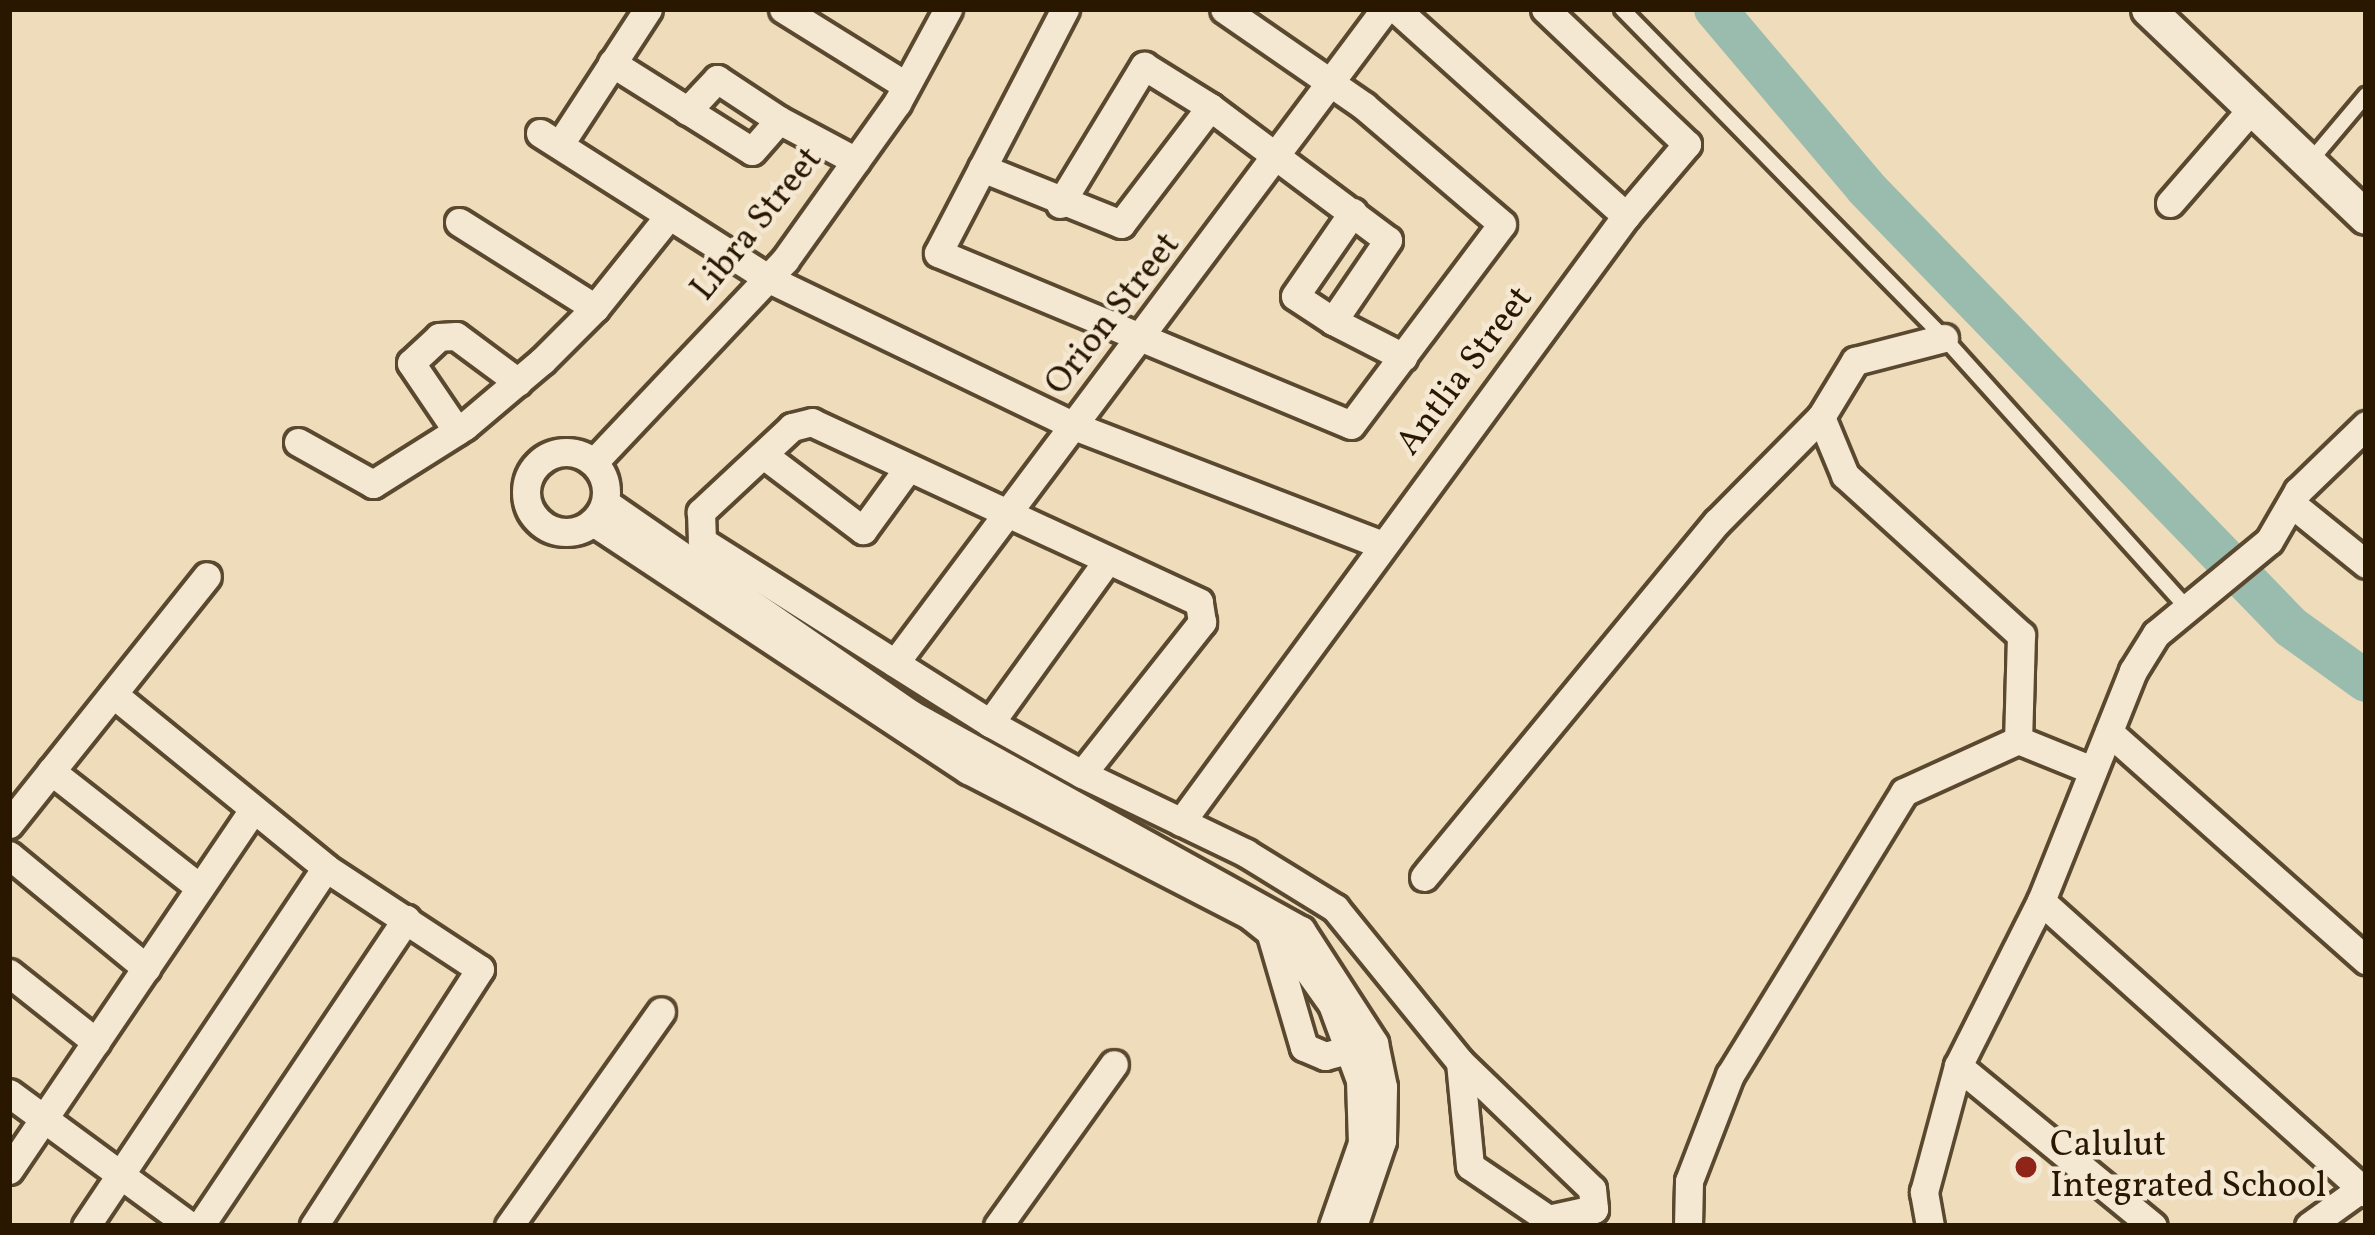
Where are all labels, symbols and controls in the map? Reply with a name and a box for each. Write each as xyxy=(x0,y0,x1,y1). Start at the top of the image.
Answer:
street label: Libra Street xyxy=(683,139,833,311)
street label: Orion Street xyxy=(1037,225,1191,405)
street label: Antlia Street xyxy=(1388,279,1544,465)
place label: Calulut Integrated School xyxy=(2050,1124,2327,1209)
marker: Calulut Integrated School xyxy=(2013,1154,2039,1180)

